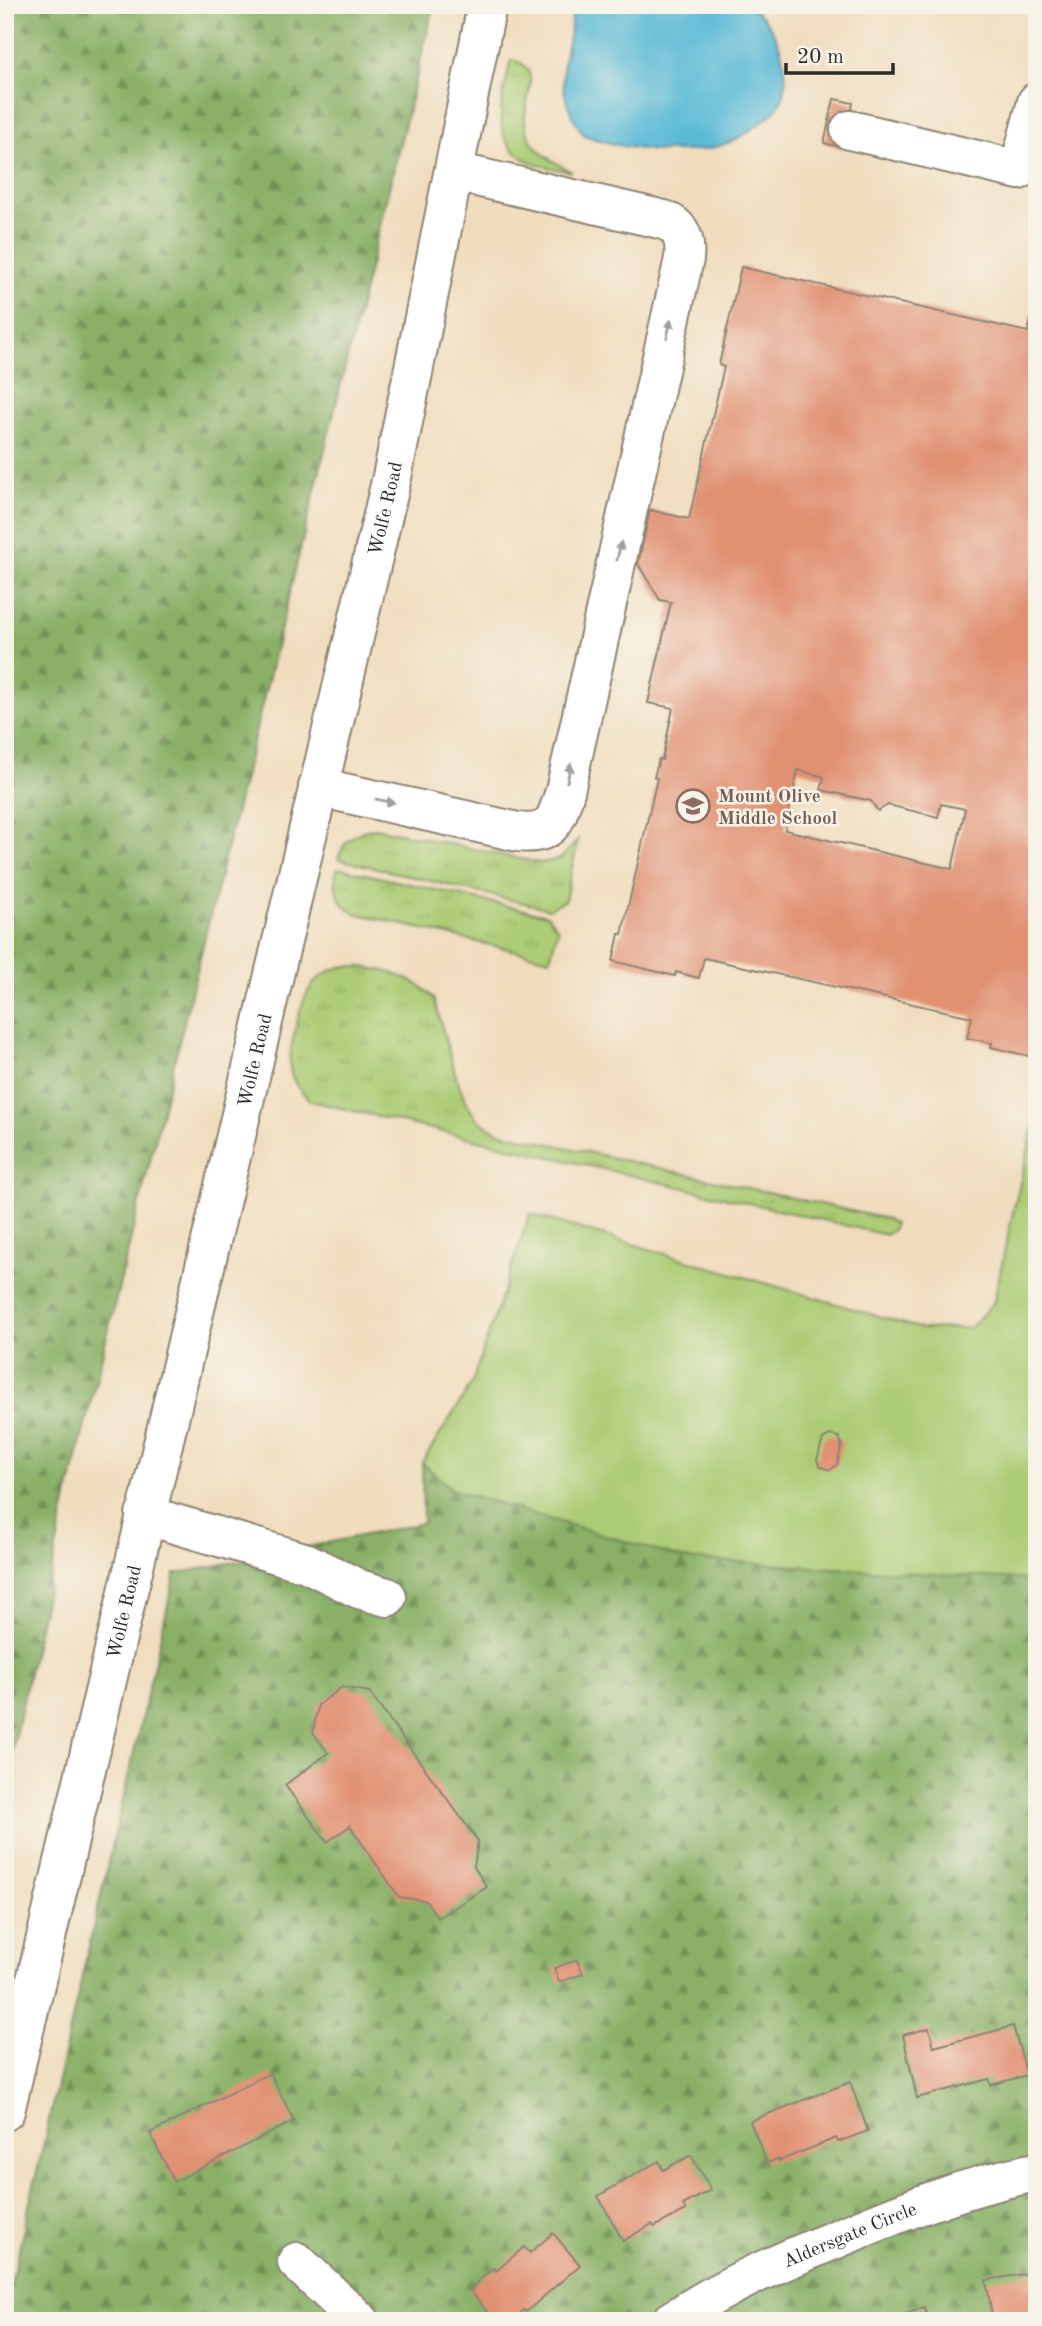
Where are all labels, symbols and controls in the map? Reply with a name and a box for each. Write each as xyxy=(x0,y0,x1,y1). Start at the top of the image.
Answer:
scale bar xyxy=(786,32,893,76)
text: 20 m xyxy=(797,47,844,68)
one-way arrow xyxy=(663,318,674,340)
street label: Wolfe Road xyxy=(367,460,407,558)
one-way arrow xyxy=(613,540,624,562)
one-way arrow xyxy=(564,762,575,784)
school or university icon: Mount Olive Middle School xyxy=(674,787,712,825)
place label: Mount Olive Middle School xyxy=(718,788,838,829)
one-way arrow xyxy=(374,796,396,807)
street label: Wolfe Road xyxy=(236,1012,277,1109)
street label: Wolfe Road xyxy=(105,1564,146,1661)
street label: Aldersgate Circle xyxy=(781,2201,920,2272)

